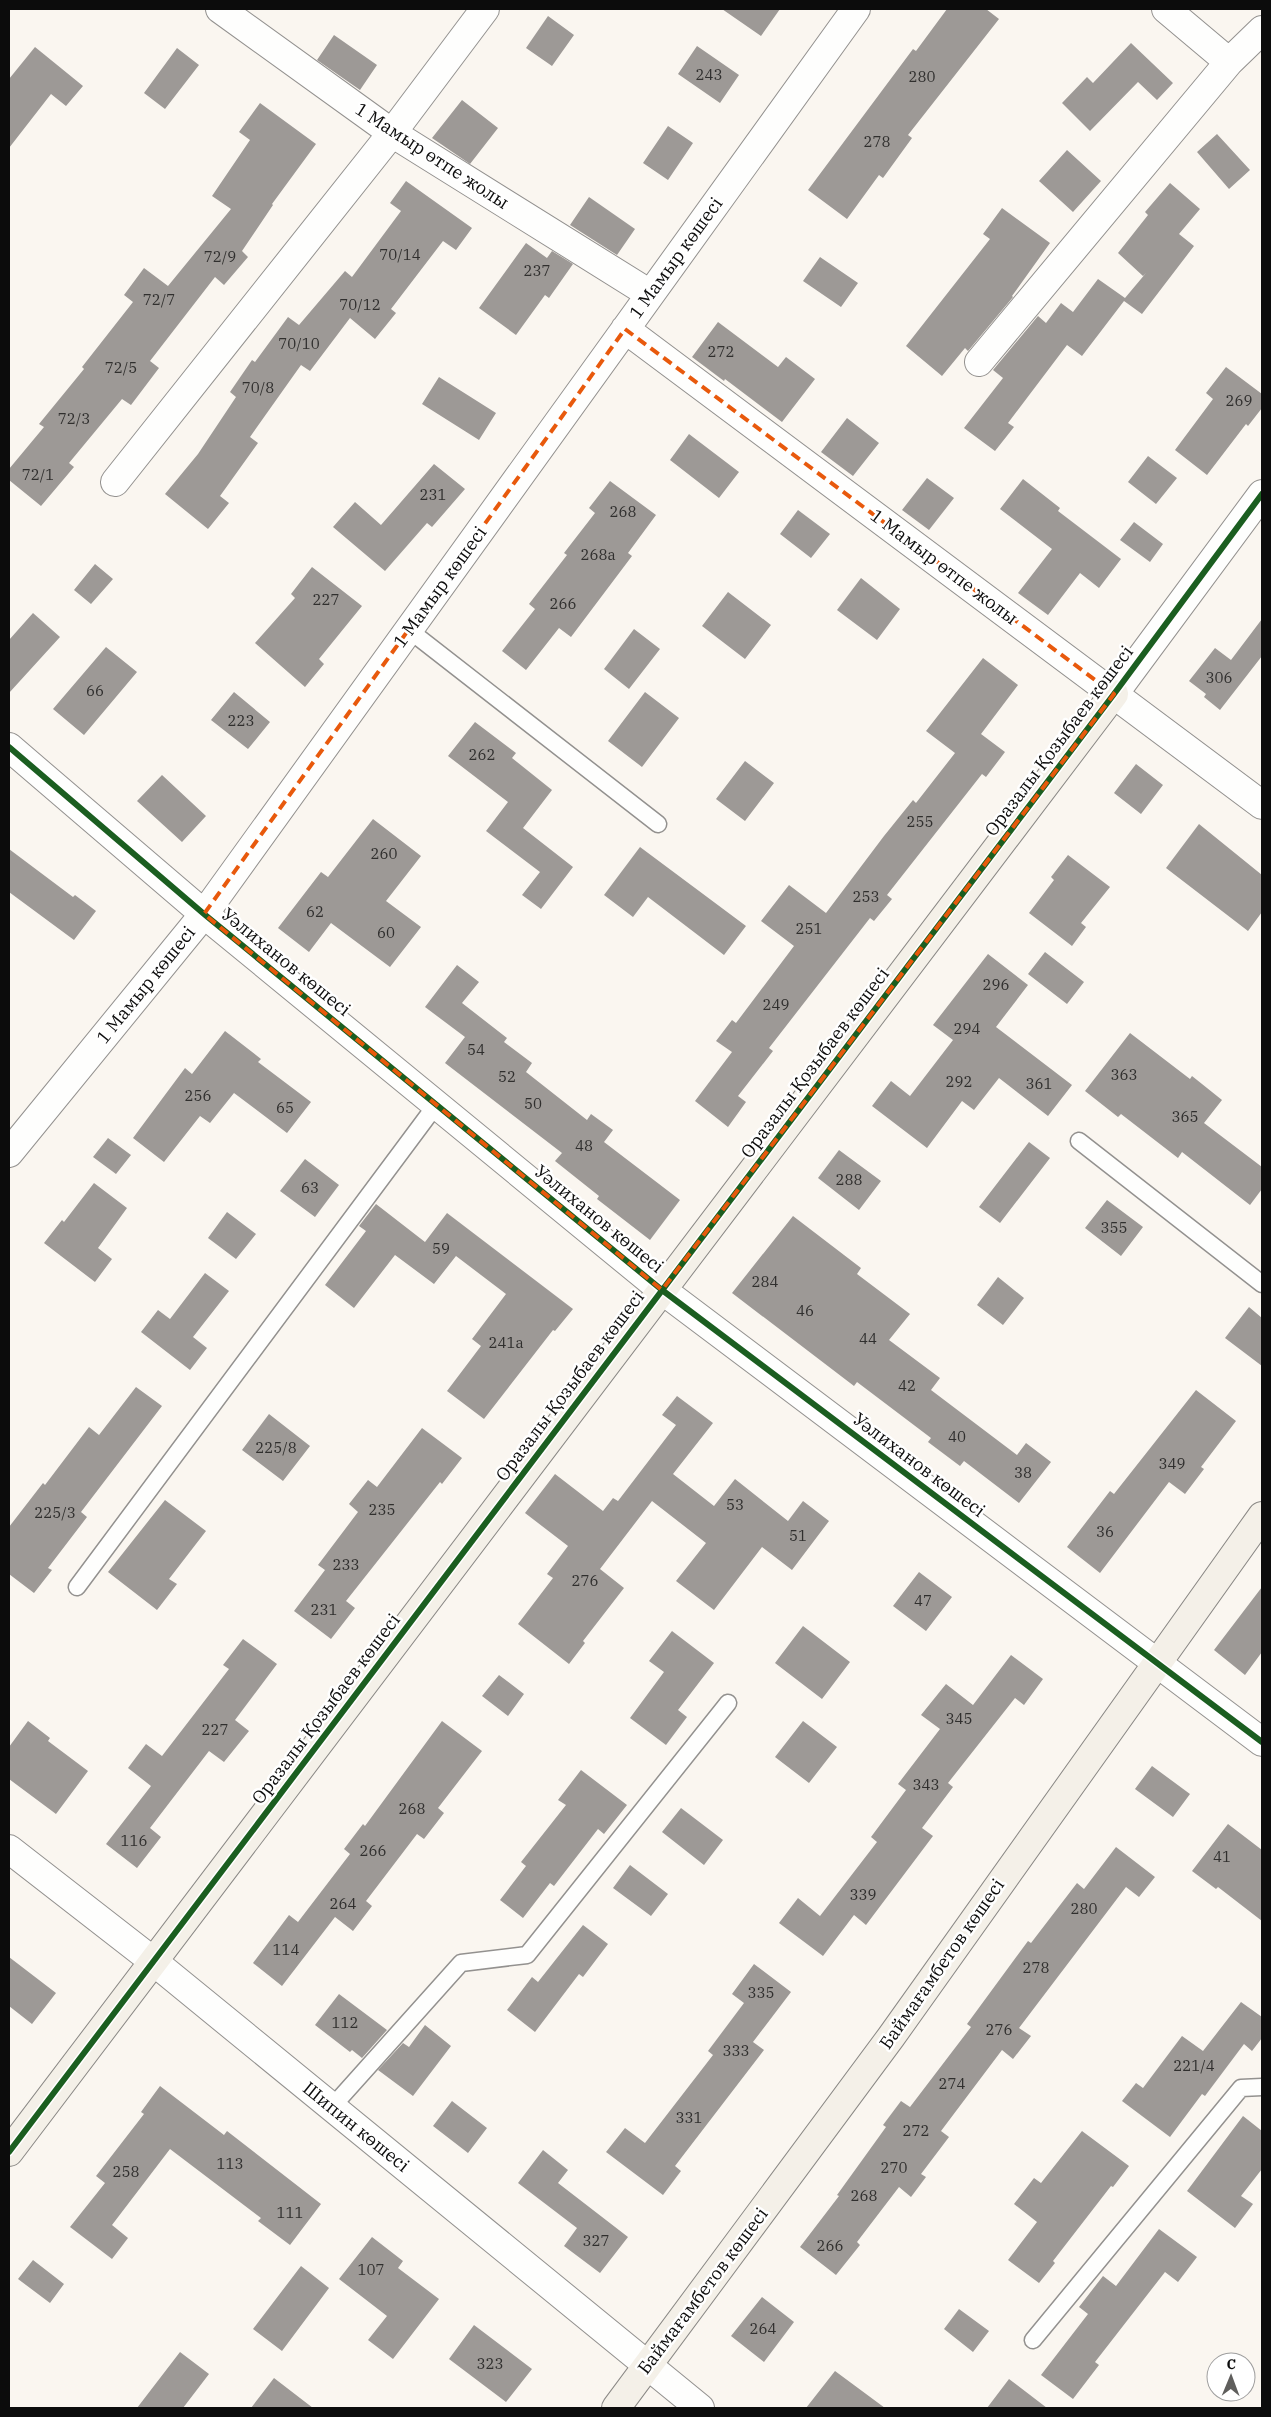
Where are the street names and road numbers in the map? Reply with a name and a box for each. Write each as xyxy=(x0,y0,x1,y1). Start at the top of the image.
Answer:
street label: 1 Мамыр өтпе жолы xyxy=(351,97,513,214)
street label: 1 Мамыр көшесі xyxy=(624,192,728,323)
street label: 1 Мамыр өтпе жолы xyxy=(866,504,1023,630)
street label: 1 Мамыр көшесі xyxy=(388,521,492,652)
street label: Оразалы Қозыбаев көшесі xyxy=(979,641,1138,841)
street label: Уәлиханов көшесі xyxy=(217,902,356,1021)
street label: 1 Мамыр көшесі xyxy=(91,921,200,1048)
street label: Оразалы Қозыбаев көшесі xyxy=(735,963,894,1163)
street label: Уәлиханов көшесі xyxy=(530,1159,669,1278)
street label: Оразалы Қозыбаев көшесі xyxy=(490,1286,649,1486)
street label: Уәлиханов көшесі xyxy=(849,1407,990,1522)
street label: Оразалы Қозыбаев көшесі xyxy=(246,1609,405,1809)
street label: Баймағамбетов көшесі xyxy=(874,1874,1009,2053)
street label: Шипин көшесі xyxy=(298,2077,415,2177)
street label: Баймағамбетов көшесі xyxy=(632,2203,773,2379)

